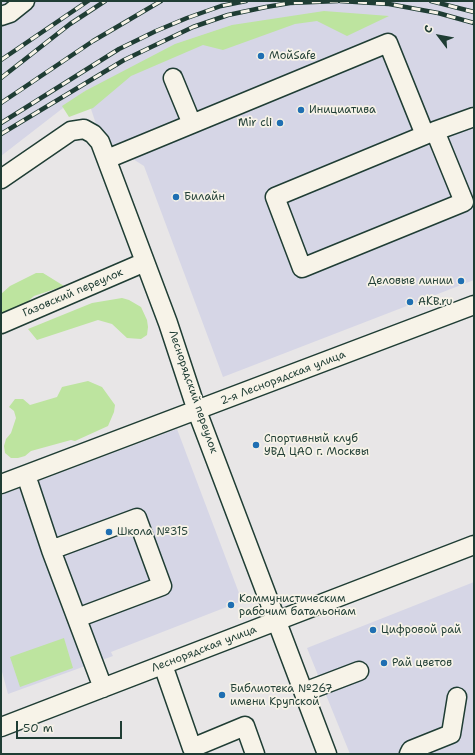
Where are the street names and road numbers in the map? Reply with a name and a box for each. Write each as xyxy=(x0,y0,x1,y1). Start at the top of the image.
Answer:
street label: Газовский переулок xyxy=(21,266,125,320)
street label: Леснорядский переулок xyxy=(166,329,220,455)
street label: 2-я Леснорядская улица xyxy=(219,348,347,408)
street label: Леснорядская улица xyxy=(150,623,258,675)

